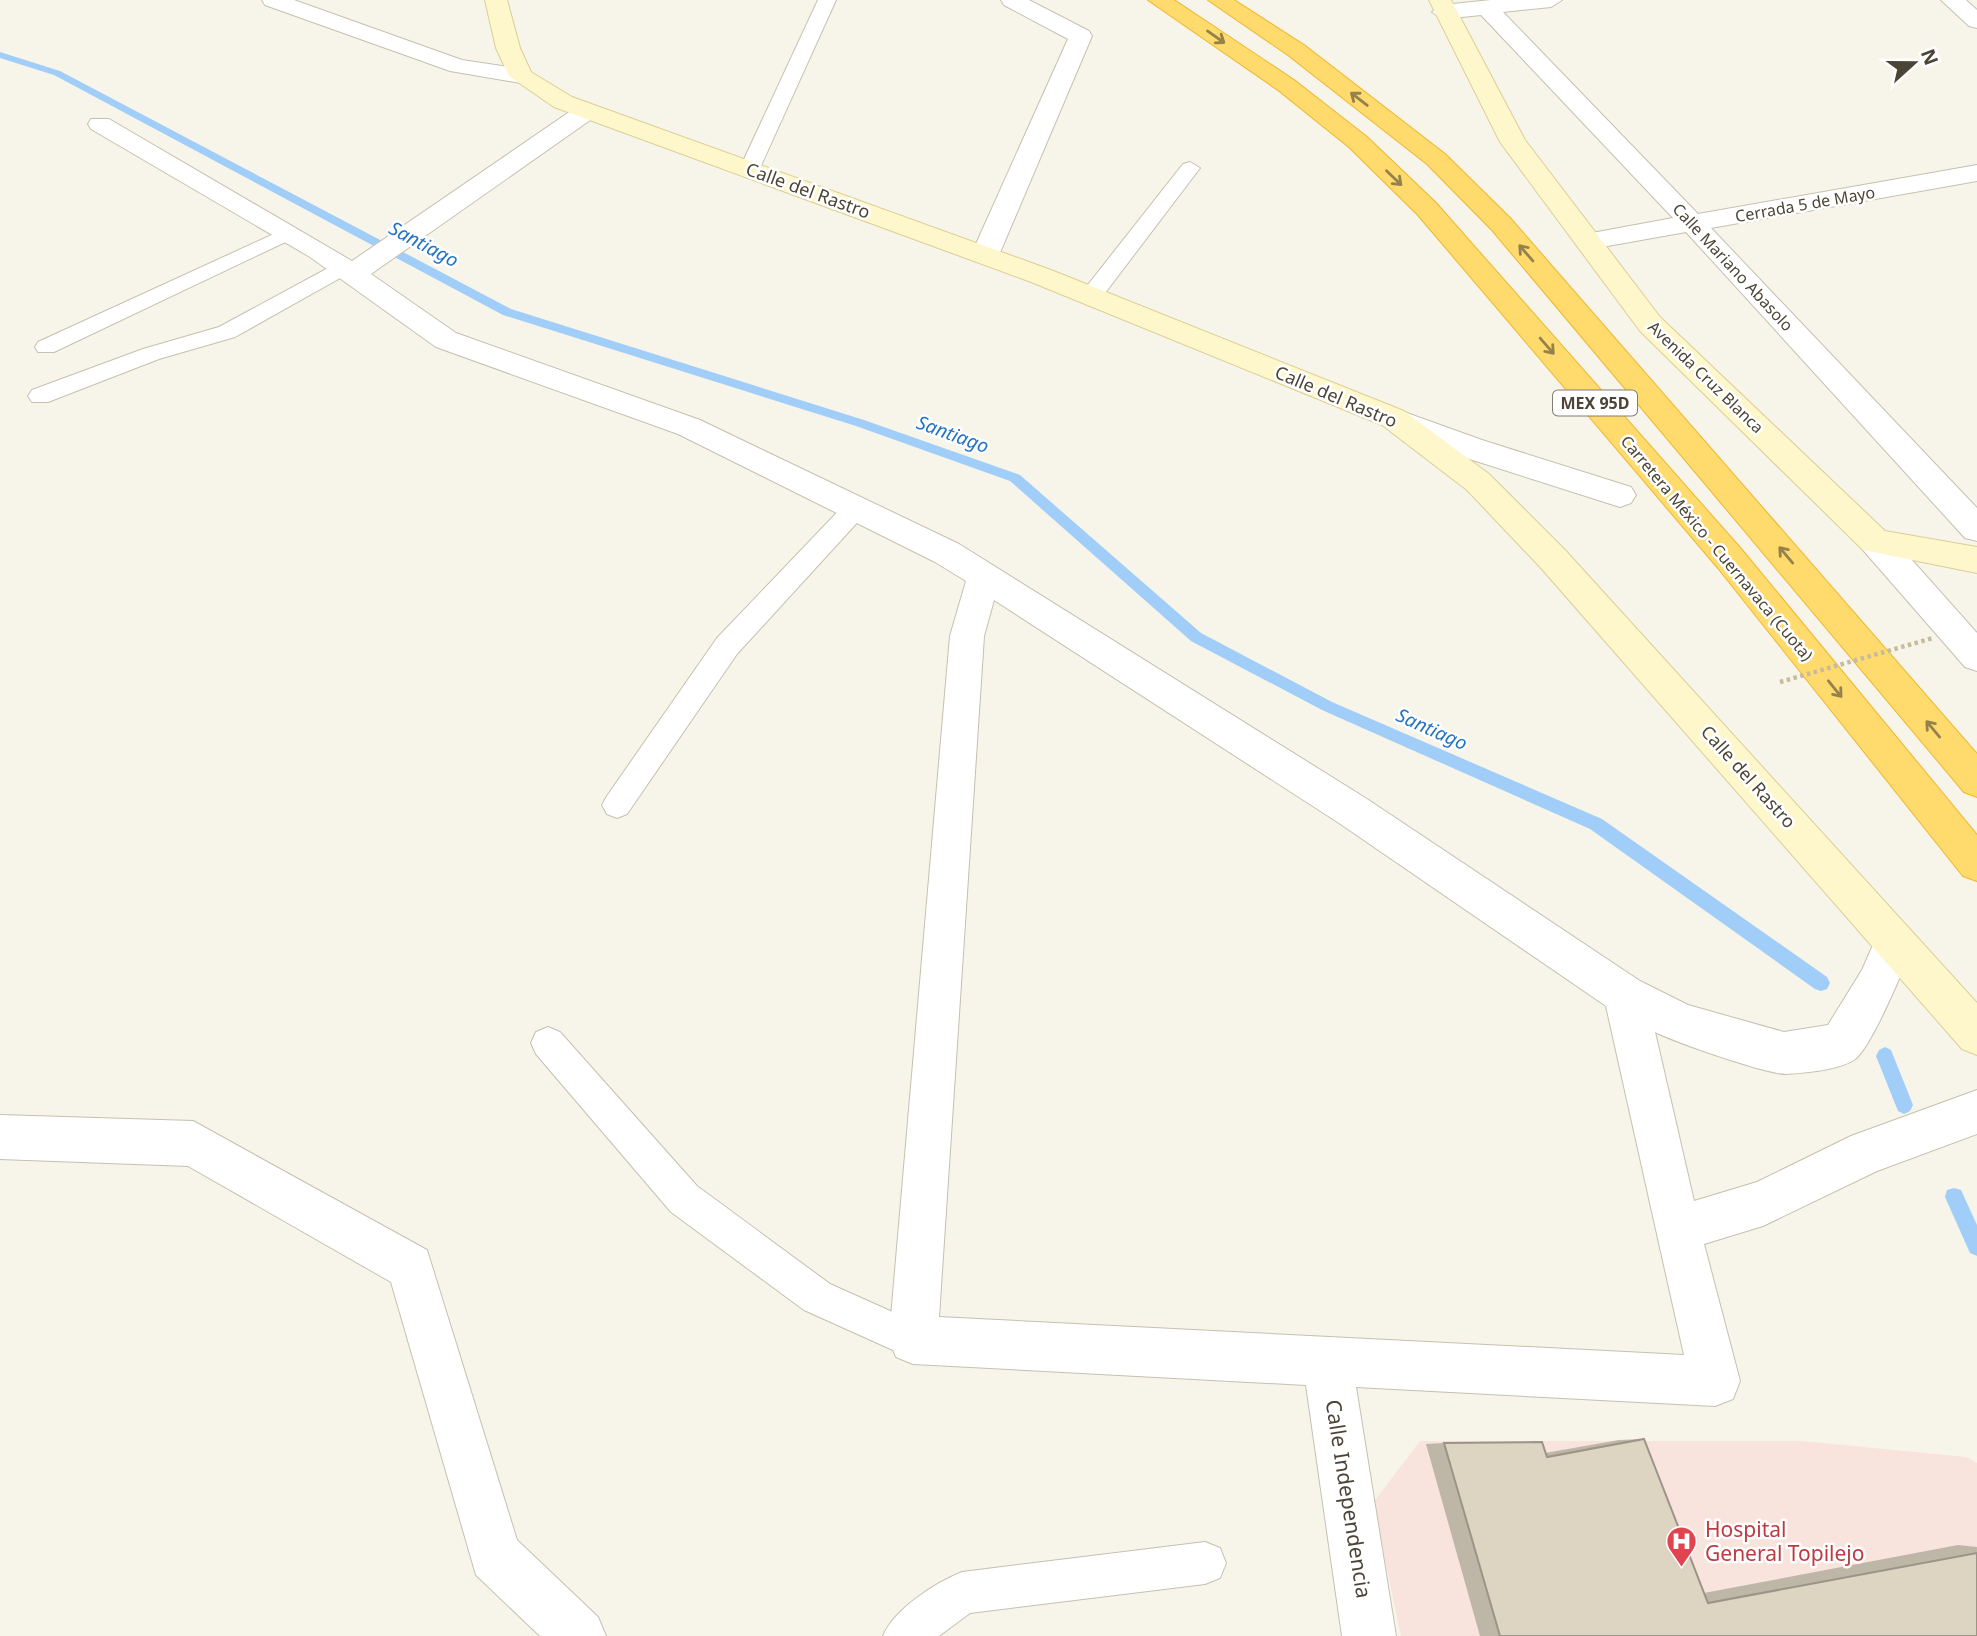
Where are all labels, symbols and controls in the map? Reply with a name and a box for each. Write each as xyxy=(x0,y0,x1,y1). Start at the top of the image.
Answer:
north arrow xyxy=(1879,28,1949,98)
one-way arrow xyxy=(1206,30,1225,44)
text: N xyxy=(1915,45,1945,69)
one-way arrow xyxy=(1351,91,1369,106)
street label: Calle del Rastro xyxy=(743,156,874,224)
one-way arrow xyxy=(1385,169,1402,186)
street label: Cerrada 5 de Mayo xyxy=(1733,181,1877,227)
street label: Calle Mariano Abasolo xyxy=(1668,198,1798,336)
water label: Santiago xyxy=(385,215,463,273)
one-way arrow xyxy=(1517,245,1534,262)
street label: Avenida Cruz Blanca xyxy=(1643,316,1769,438)
one-way arrow xyxy=(1539,337,1555,355)
street label: Calle del Rastro xyxy=(1272,360,1401,433)
road number: MEX 95D xyxy=(1553,390,1637,416)
water label: Santiago xyxy=(913,409,993,459)
street label: Carretera México - Cuernavaca (Cuota) xyxy=(1616,430,1818,666)
one-way arrow xyxy=(1778,547,1793,565)
one-way arrow xyxy=(1827,680,1843,698)
water label: Santiago xyxy=(1392,702,1472,756)
street label: Calle del Rastro xyxy=(1696,720,1801,833)
one-way arrow xyxy=(1925,720,1941,738)
street label: Calle Independencia xyxy=(1319,1397,1379,1600)
place label: Hospital General Topilejo xyxy=(1705,1515,1865,1567)
hospital icon: Hospital General Topilejo xyxy=(1665,1525,1699,1569)

